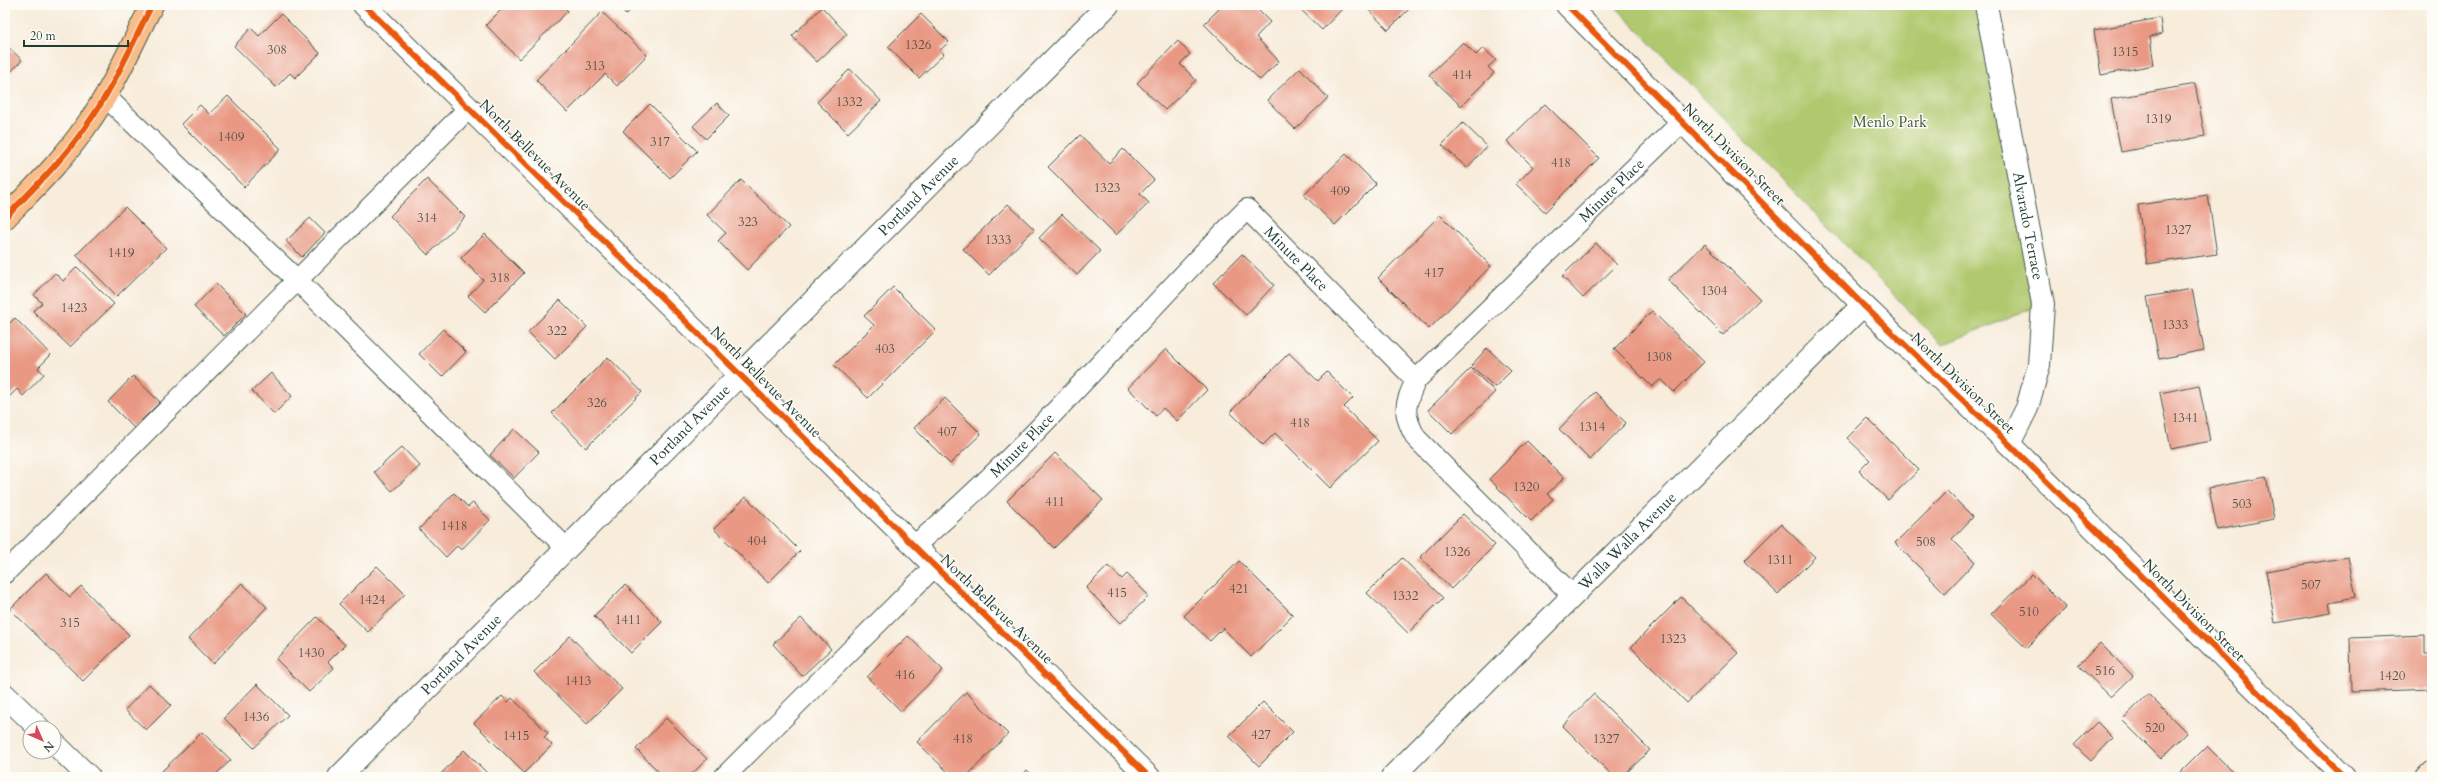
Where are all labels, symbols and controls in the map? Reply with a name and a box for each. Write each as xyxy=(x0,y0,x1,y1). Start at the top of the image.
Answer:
scale bar xyxy=(24,22,128,48)
text: 20 m xyxy=(30,28,57,44)
house number: 1326 xyxy=(905,36,932,54)
house number: 308 xyxy=(267,41,287,59)
house number: 1315 xyxy=(2112,43,2138,61)
house number: 313 xyxy=(585,57,605,75)
house number: 414 xyxy=(1452,66,1472,84)
house number: 1332 xyxy=(836,93,863,111)
street label: North Bellevue Avenue xyxy=(475,95,595,215)
street label: North Division Street xyxy=(1678,98,1790,210)
house number: 1319 xyxy=(2145,110,2172,128)
park label: Menlo Park xyxy=(1853,112,1927,132)
house number: 1409 xyxy=(218,128,245,146)
house number: 317 xyxy=(650,133,670,151)
street label: Portland Avenue xyxy=(874,150,963,240)
house number: 418 xyxy=(1551,154,1571,172)
street label: Minute Place xyxy=(1575,154,1649,226)
street label: Alvarado Terrace xyxy=(2008,170,2048,282)
house number: 1323 xyxy=(1094,179,1120,197)
house number: 409 xyxy=(1330,182,1350,200)
house number: 314 xyxy=(417,209,437,227)
house number: 323 xyxy=(738,213,758,231)
house number: 1327 xyxy=(2165,221,2192,239)
street label: Minute Place xyxy=(1260,222,1333,296)
house number: 1333 xyxy=(985,231,1011,249)
house number: 1419 xyxy=(108,244,135,262)
house number: 417 xyxy=(1424,264,1444,282)
house number: 318 xyxy=(490,269,510,287)
house number: 1304 xyxy=(1701,282,1728,300)
house number: 1423 xyxy=(61,299,87,317)
house number: 1333 xyxy=(2162,316,2188,334)
house number: 322 xyxy=(547,322,567,340)
street label: North Bellevue Avenue xyxy=(706,322,826,442)
street label: North Division Street xyxy=(1907,328,2020,438)
house number: 403 xyxy=(875,340,895,358)
house number: 1308 xyxy=(1646,348,1672,366)
street label: Portland Avenue xyxy=(645,380,735,470)
house number: 326 xyxy=(587,394,607,412)
street label: Minute Place xyxy=(986,408,1059,482)
house number: 1341 xyxy=(2172,409,2198,427)
house number: 418 xyxy=(1290,414,1310,432)
house number: 1314 xyxy=(1579,418,1606,436)
house number: 407 xyxy=(937,423,957,441)
house number: 1320 xyxy=(1513,478,1540,496)
street label: Walla Walla Avenue xyxy=(1573,488,1681,595)
house number: 411 xyxy=(1045,493,1065,511)
house number: 503 xyxy=(2232,495,2252,513)
house number: 1418 xyxy=(441,517,467,535)
house number: 404 xyxy=(747,532,767,550)
house number: 508 xyxy=(1916,533,1936,551)
house number: 1326 xyxy=(1444,543,1471,561)
street label: North Bellevue Avenue xyxy=(936,550,1058,668)
house number: 1311 xyxy=(1767,551,1793,569)
street label: North Division Street xyxy=(2138,554,2250,666)
house number: 507 xyxy=(2301,576,2321,594)
house number: 421 xyxy=(1229,580,1249,598)
house number: 415 xyxy=(1107,584,1127,602)
house number: 1332 xyxy=(1392,587,1419,605)
house number: 1424 xyxy=(359,591,386,609)
house number: 510 xyxy=(2019,603,2039,621)
street label: Portland Avenue xyxy=(416,609,506,699)
house number: 1411 xyxy=(615,611,641,629)
house number: 315 xyxy=(60,614,80,632)
house number: 1323 xyxy=(1660,630,1686,648)
house number: 1430 xyxy=(298,644,325,662)
house number: 516 xyxy=(2095,662,2115,680)
house number: 416 xyxy=(895,666,915,684)
house number: 1420 xyxy=(2379,667,2406,685)
house number: 1413 xyxy=(565,672,591,690)
house number: 1436 xyxy=(243,708,270,726)
house number: 520 xyxy=(2145,719,2165,737)
north arrow xyxy=(22,720,62,760)
house number: 427 xyxy=(1251,726,1271,744)
house number: 1415 xyxy=(503,727,529,745)
house number: 418 xyxy=(953,730,973,748)
house number: 1327 xyxy=(1593,730,1620,748)
text: N xyxy=(40,738,57,756)

